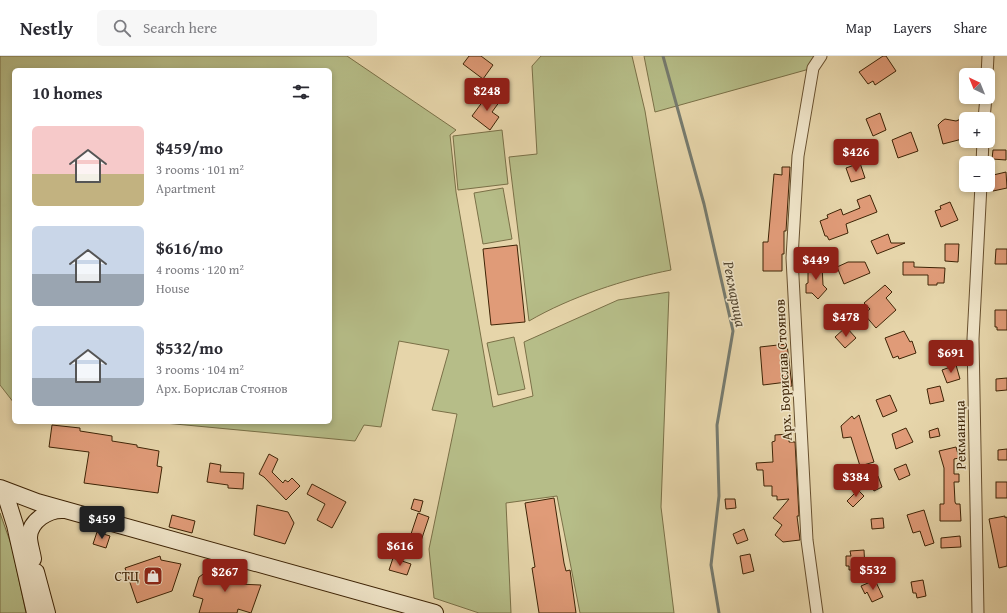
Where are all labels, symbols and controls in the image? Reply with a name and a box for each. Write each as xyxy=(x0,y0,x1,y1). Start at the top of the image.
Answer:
search box xyxy=(97,10,377,46)
text: Nestly xyxy=(20,14,73,42)
icon: search xyxy=(111,17,133,39)
text: Search here xyxy=(143,17,217,38)
text: Map xyxy=(846,18,872,38)
text: Layers xyxy=(894,18,932,38)
text: Share xyxy=(954,18,987,38)
north arrow xyxy=(959,68,995,104)
map controls xyxy=(959,68,995,192)
pin: $248 xyxy=(463,78,511,112)
text: 10 homes xyxy=(32,80,103,105)
icon: filters xyxy=(290,81,312,103)
text: $248 xyxy=(474,81,500,100)
button: + xyxy=(959,112,995,148)
text: $459/mo xyxy=(156,135,223,160)
pin: $426 xyxy=(832,139,880,173)
icon: home xyxy=(64,142,112,190)
text: $426 xyxy=(843,142,869,161)
button: − xyxy=(959,156,995,192)
text: 3 rooms · 101 m² xyxy=(156,160,244,179)
text: Apartment xyxy=(156,179,216,198)
text: $616/mo xyxy=(156,235,223,260)
icon: home xyxy=(64,242,112,290)
pin: $449 xyxy=(792,247,840,281)
text: $449 xyxy=(803,250,829,269)
water label: Рекмарица xyxy=(718,258,752,329)
text: 4 rooms · 120 m² xyxy=(156,260,244,279)
text: House xyxy=(156,279,190,298)
street label: Арх. Борислав Стоянов xyxy=(769,299,797,441)
pin: $478 xyxy=(822,304,870,338)
text: $478 xyxy=(833,307,859,326)
text: $532/mo xyxy=(156,335,223,360)
pin: $691 xyxy=(927,340,975,374)
icon: home xyxy=(64,342,112,390)
text: $691 xyxy=(938,343,964,362)
text: 3 rooms · 104 m² xyxy=(156,360,244,379)
text: Арх. Борислав Стоянов xyxy=(156,379,288,398)
street label: Рекманица xyxy=(949,400,971,470)
pin: $384 xyxy=(832,464,880,498)
text: $384 xyxy=(843,467,869,486)
pin: $459 xyxy=(78,506,126,540)
text: $459 xyxy=(89,509,115,528)
pin: $616 xyxy=(376,533,424,567)
text: $616 xyxy=(387,536,413,555)
pin: $532 xyxy=(849,557,897,591)
pin: $267 xyxy=(201,559,249,593)
text: $532 xyxy=(860,560,886,579)
text: $267 xyxy=(212,562,238,581)
shop icon: СТЦ xyxy=(142,565,164,587)
place label: СТЦ xyxy=(115,566,139,586)

